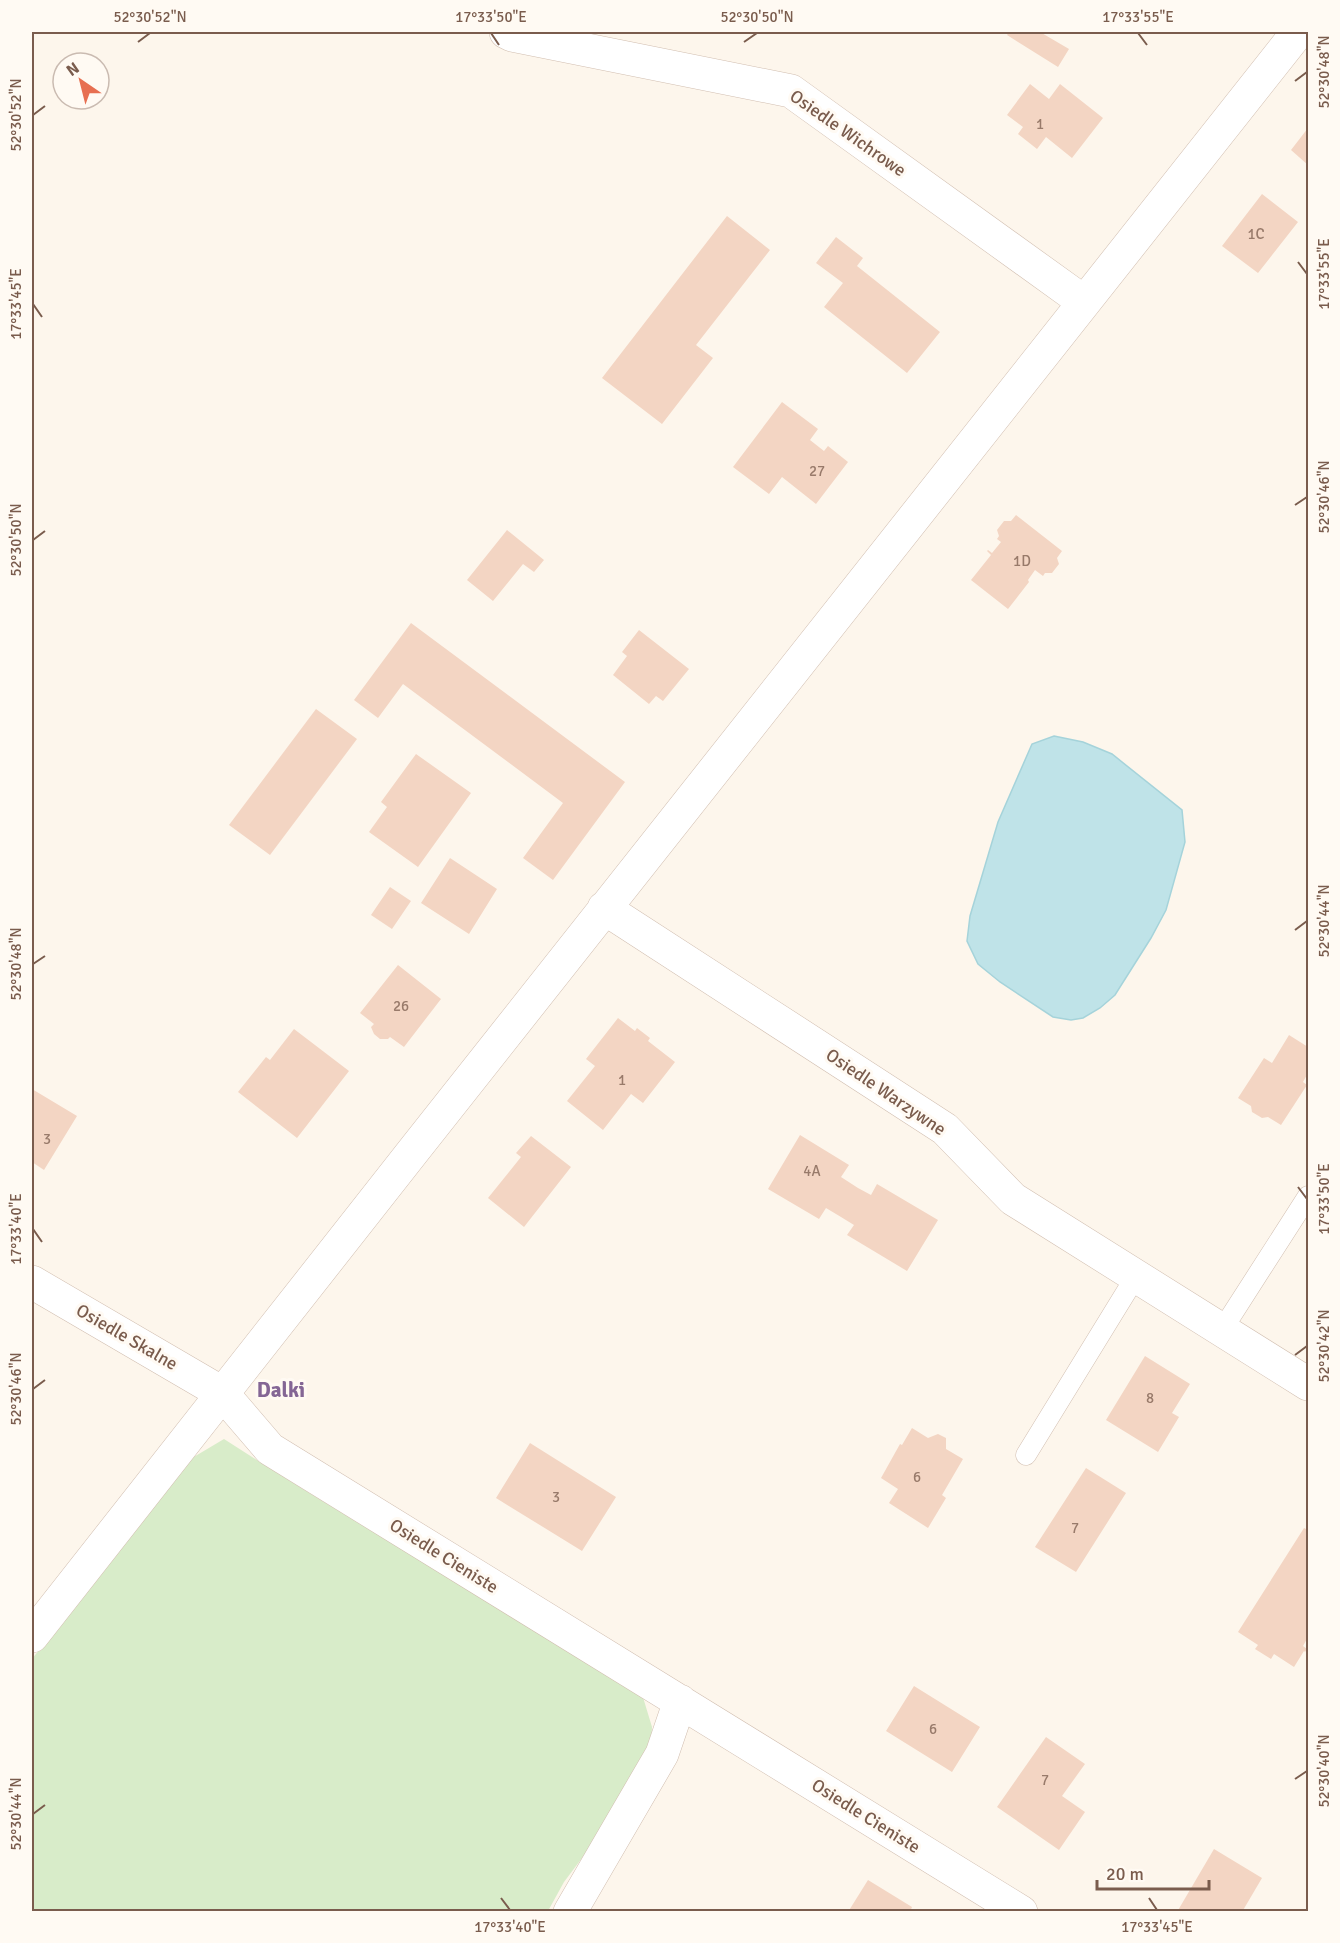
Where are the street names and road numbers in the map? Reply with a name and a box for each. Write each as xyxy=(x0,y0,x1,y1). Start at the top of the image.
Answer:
street label: Osiedle Wichrowe xyxy=(786,85,910,181)
street label: Osiedle Warzywne xyxy=(822,1044,950,1140)
street label: Osiedle Skalne xyxy=(72,1299,182,1375)
street label: Osiedle Cieniste xyxy=(386,1514,502,1598)
street label: Osiedle Cieniste xyxy=(808,1774,924,1858)

